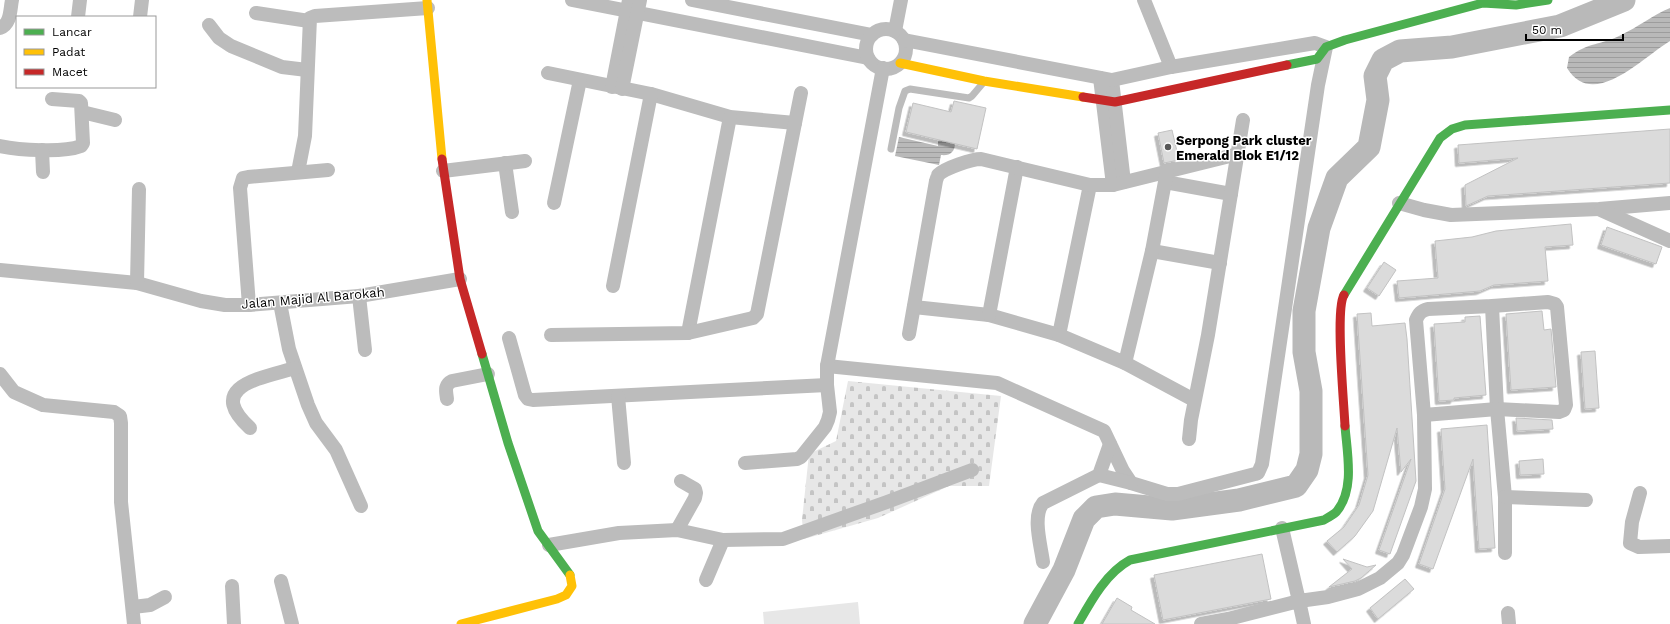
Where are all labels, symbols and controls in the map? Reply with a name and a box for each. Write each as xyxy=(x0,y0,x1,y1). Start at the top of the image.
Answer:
legend xyxy=(16,16,156,88)
scale bar xyxy=(1526,16,1623,42)
text: 50 m xyxy=(1532,23,1562,37)
text: Lancar xyxy=(52,25,92,39)
text: Padat xyxy=(52,45,85,59)
text: Macet xyxy=(52,65,87,79)
place label: Serpong Park cluster Emerald Blok E1/12 xyxy=(1176,133,1312,163)
marker: Serpong Park cluster Emerald Blok E1/12 xyxy=(1163,142,1173,152)
street label: Jalan Majid Al Barokah xyxy=(241,284,385,312)

